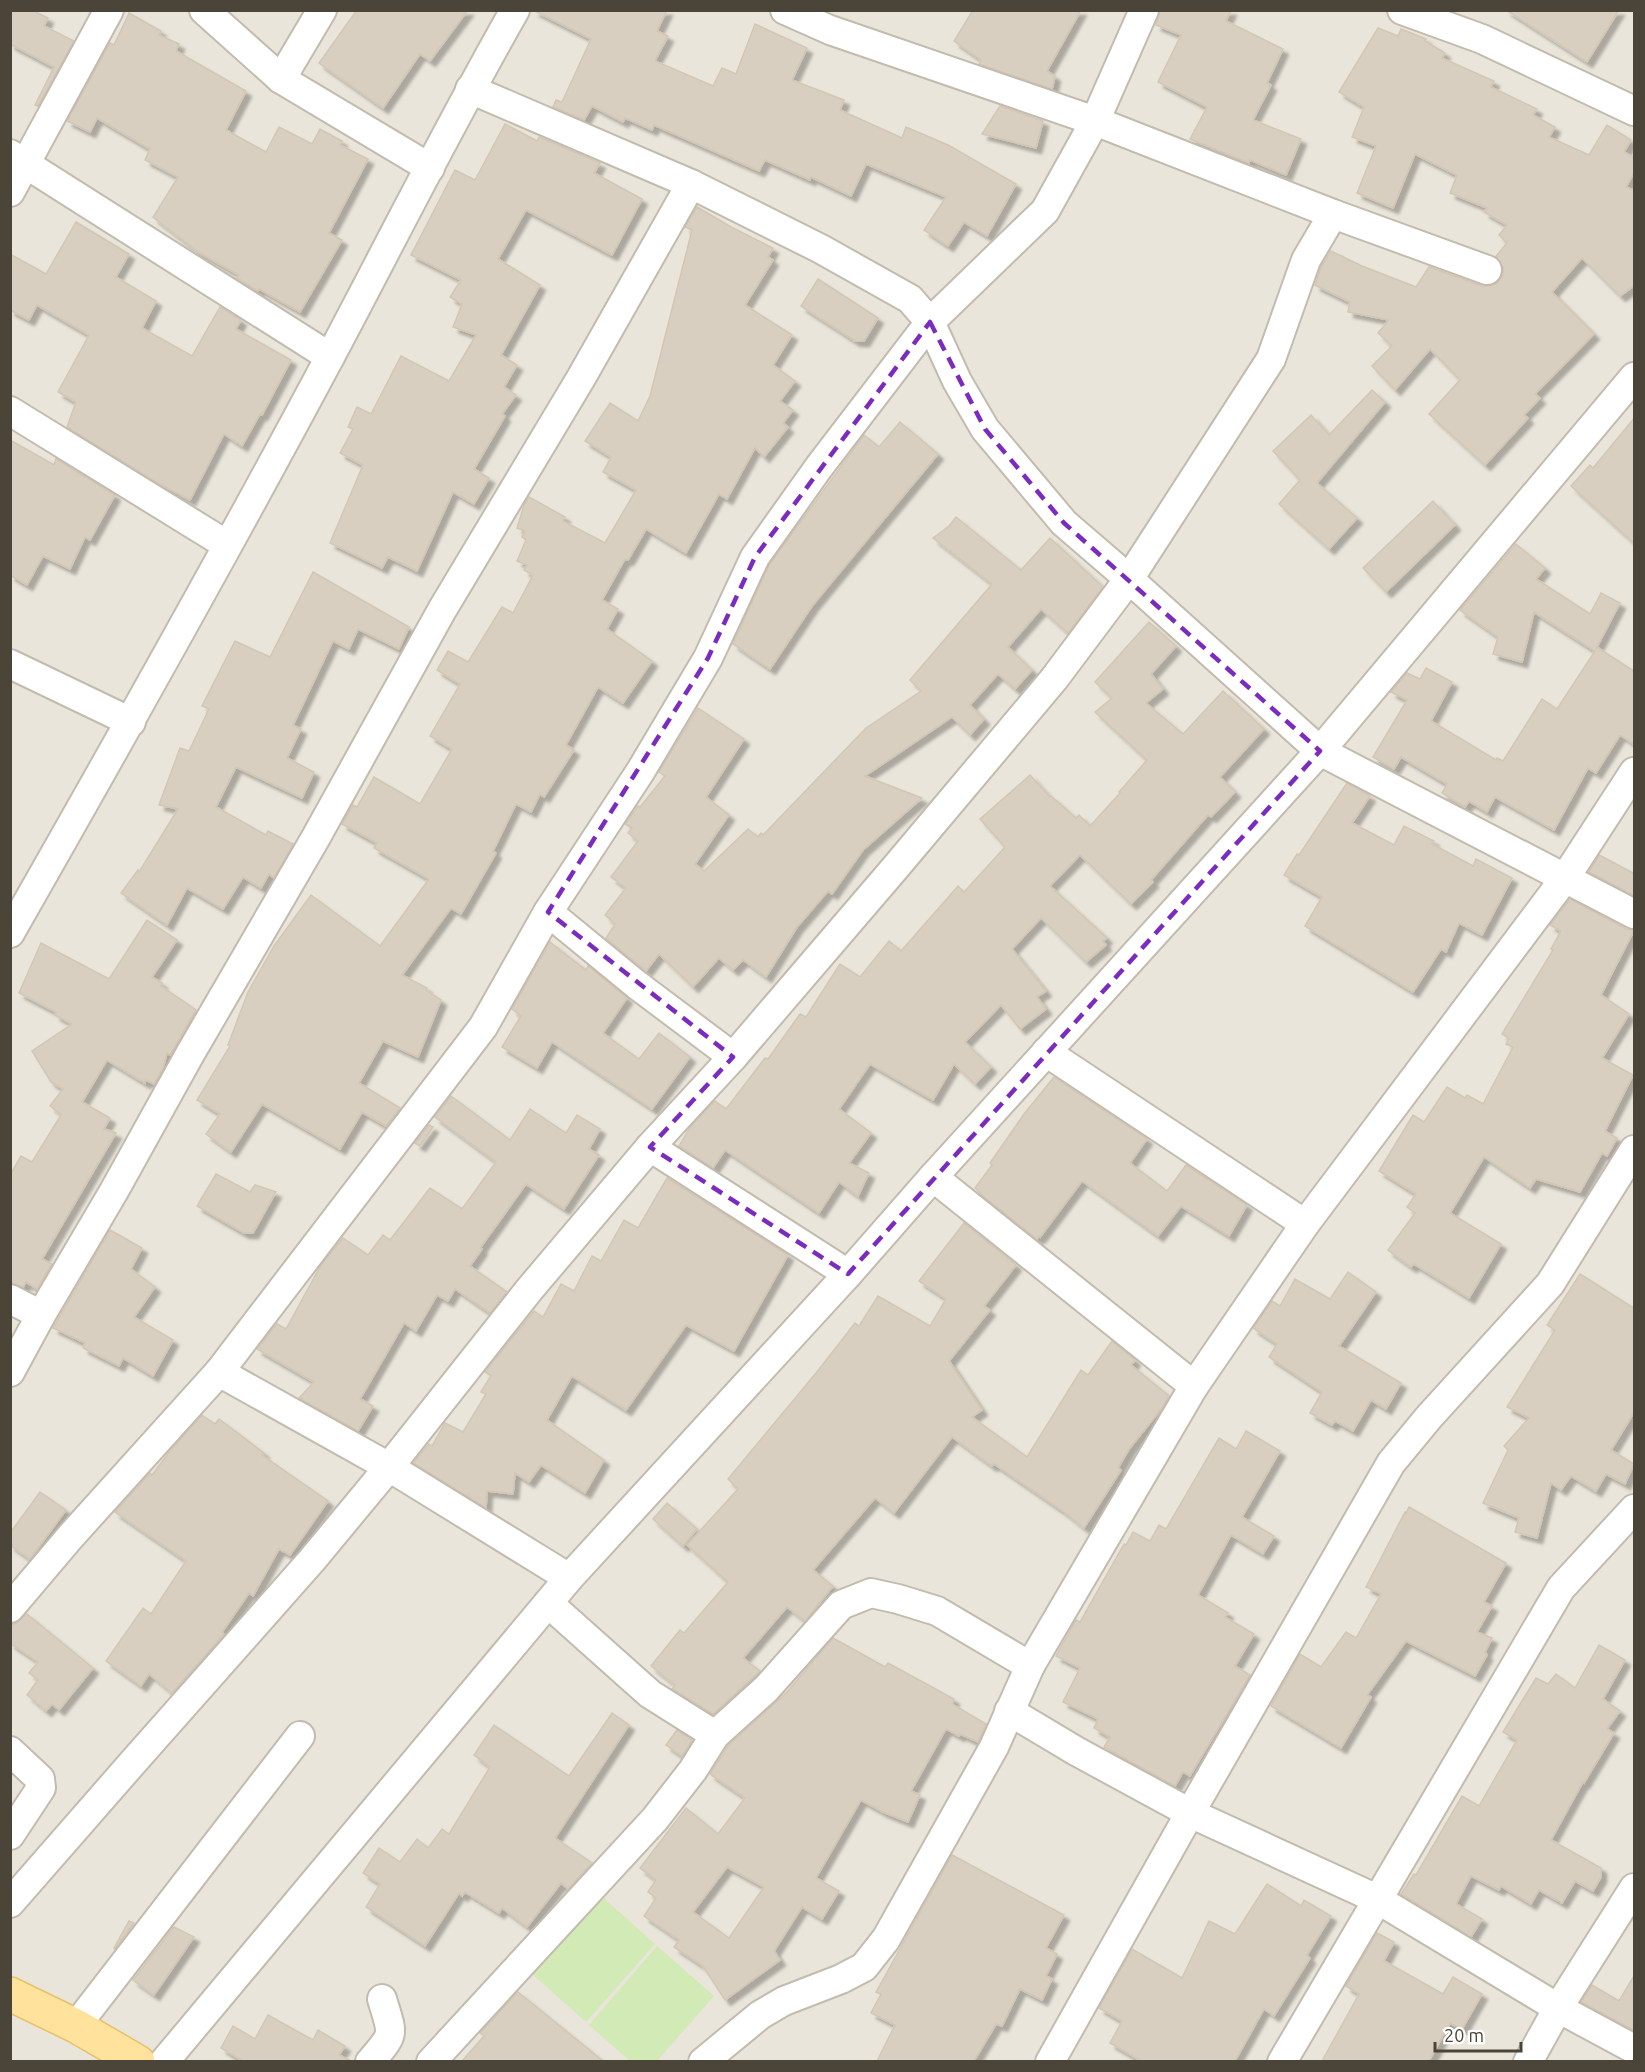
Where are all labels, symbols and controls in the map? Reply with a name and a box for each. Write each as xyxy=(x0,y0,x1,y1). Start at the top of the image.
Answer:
scale bar xyxy=(1435,2015,1520,2053)
text: 20 m xyxy=(1444,2025,1484,2045)

